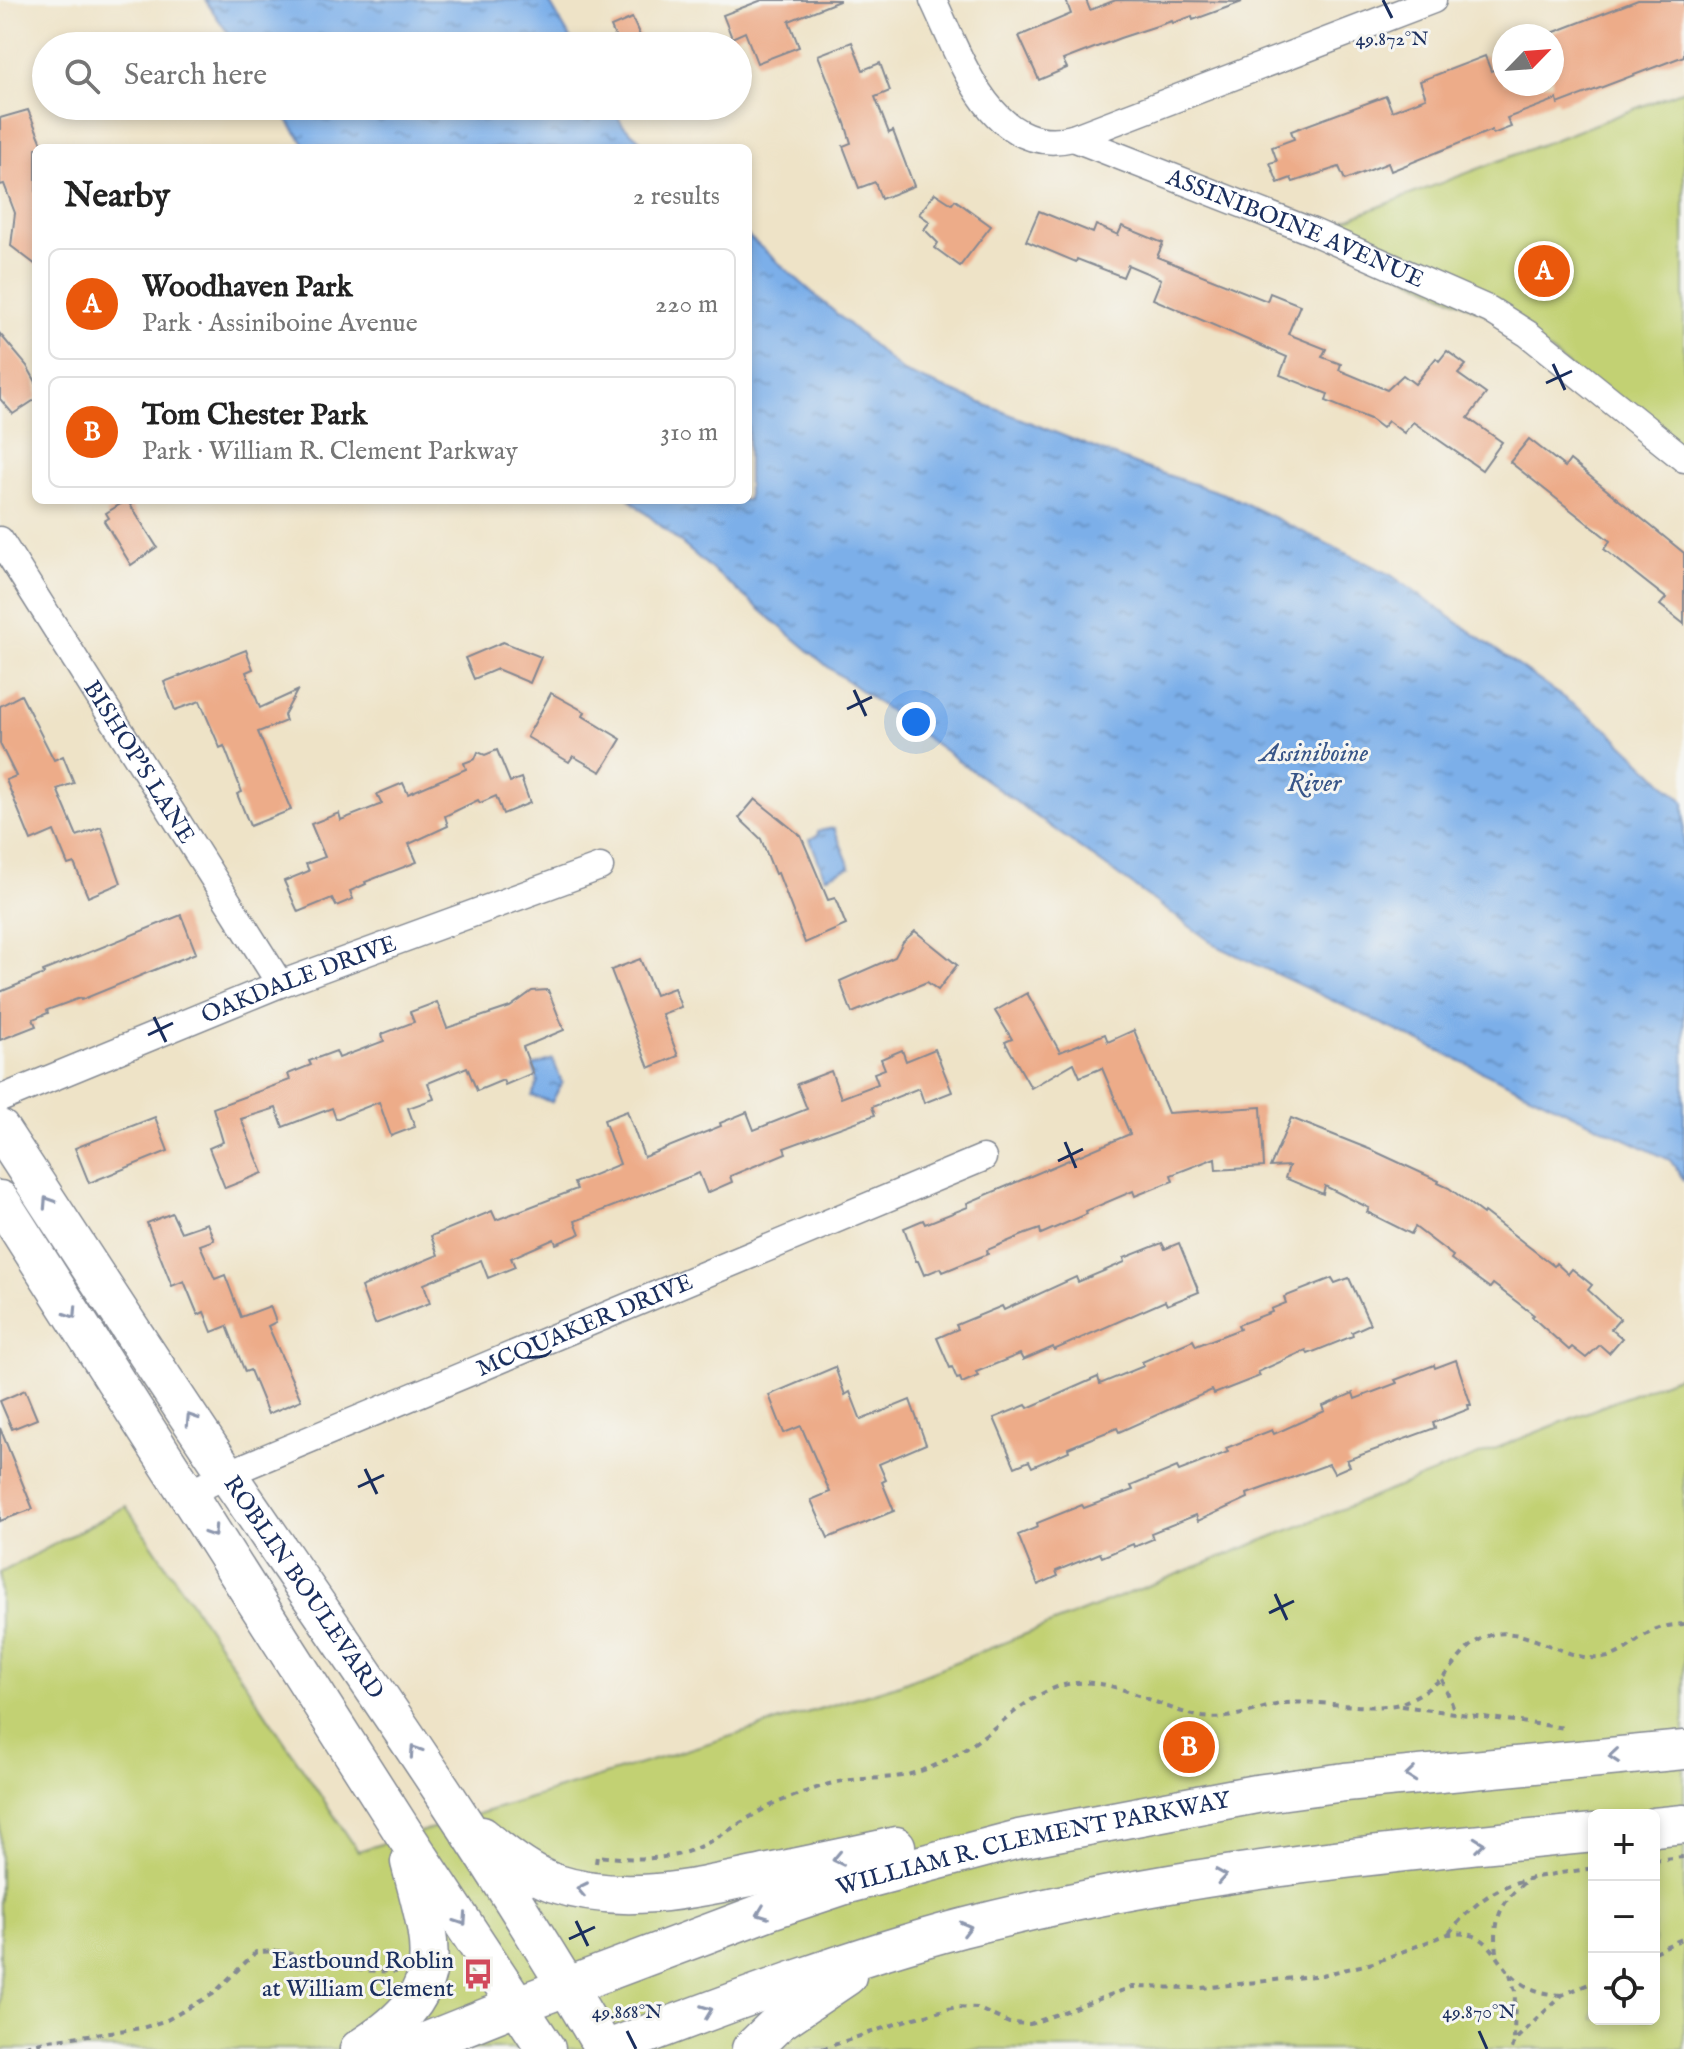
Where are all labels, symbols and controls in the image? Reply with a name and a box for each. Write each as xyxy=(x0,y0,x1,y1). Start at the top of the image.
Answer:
north arrow xyxy=(1492,24,1564,96)
text: 49.872°N xyxy=(1355,27,1429,52)
search box xyxy=(32,32,752,120)
icon: search xyxy=(60,54,104,98)
text: Search here xyxy=(124,57,267,95)
street label: ASSINIBOINE AVENUE xyxy=(1161,162,1429,296)
text: Nearby xyxy=(64,175,170,218)
text: 2 results xyxy=(633,180,720,213)
pin: A xyxy=(1518,241,1570,301)
text: Woodhaven Park xyxy=(142,269,352,307)
text: A xyxy=(83,288,101,321)
text: 220 m xyxy=(655,288,718,321)
text: Park · Assiniboine Avenue xyxy=(142,307,418,340)
text: Tom Chester Park xyxy=(142,397,367,435)
text: B xyxy=(83,416,101,449)
text: 310 m xyxy=(660,416,718,449)
text: Park · William R. Clement Parkway xyxy=(142,435,518,468)
street label: BISHOP'S LANE xyxy=(75,675,202,850)
your location xyxy=(896,702,936,742)
water label: Assiniboine River xyxy=(1257,737,1368,800)
street label: OAKDALE DRIVE xyxy=(197,929,401,1032)
one-way arrow xyxy=(43,1196,58,1211)
street label: MCQUAKER DRIVE xyxy=(472,1267,698,1385)
one-way arrow xyxy=(63,1304,78,1319)
one-way arrow xyxy=(186,1413,201,1428)
street label: ROBLIN BOULEVARD xyxy=(216,1470,391,1706)
one-way arrow xyxy=(202,1524,217,1538)
pin: B xyxy=(1163,1717,1215,1777)
one-way arrow xyxy=(409,1745,424,1759)
one-way arrow xyxy=(1607,1747,1620,1764)
one-way arrow xyxy=(1404,1767,1417,1784)
street label: WILLIAM R. CLEMENT PARKWAY xyxy=(833,1785,1235,1904)
map controls xyxy=(1588,1809,1660,2025)
button: + xyxy=(1588,1809,1660,1881)
one-way arrow xyxy=(1473,1835,1486,1852)
one-way arrow xyxy=(832,1849,845,1866)
one-way arrow xyxy=(1214,1868,1228,1885)
one-way arrow xyxy=(576,1881,590,1898)
button: − xyxy=(1588,1881,1660,1953)
one-way arrow xyxy=(756,1903,770,1920)
one-way arrow xyxy=(452,1911,467,1926)
one-way arrow xyxy=(959,1920,972,1937)
place label: Eastbound Roblin at William Clement xyxy=(262,1946,454,2005)
button: locate xyxy=(1588,1953,1660,2025)
bus stop icon: Eastbound Roblin at William Clement xyxy=(461,1957,495,1991)
text: 49.868°N xyxy=(592,2000,662,2025)
text: 49.870°N xyxy=(1442,2000,1516,2025)
one-way arrow xyxy=(699,2004,713,2021)

